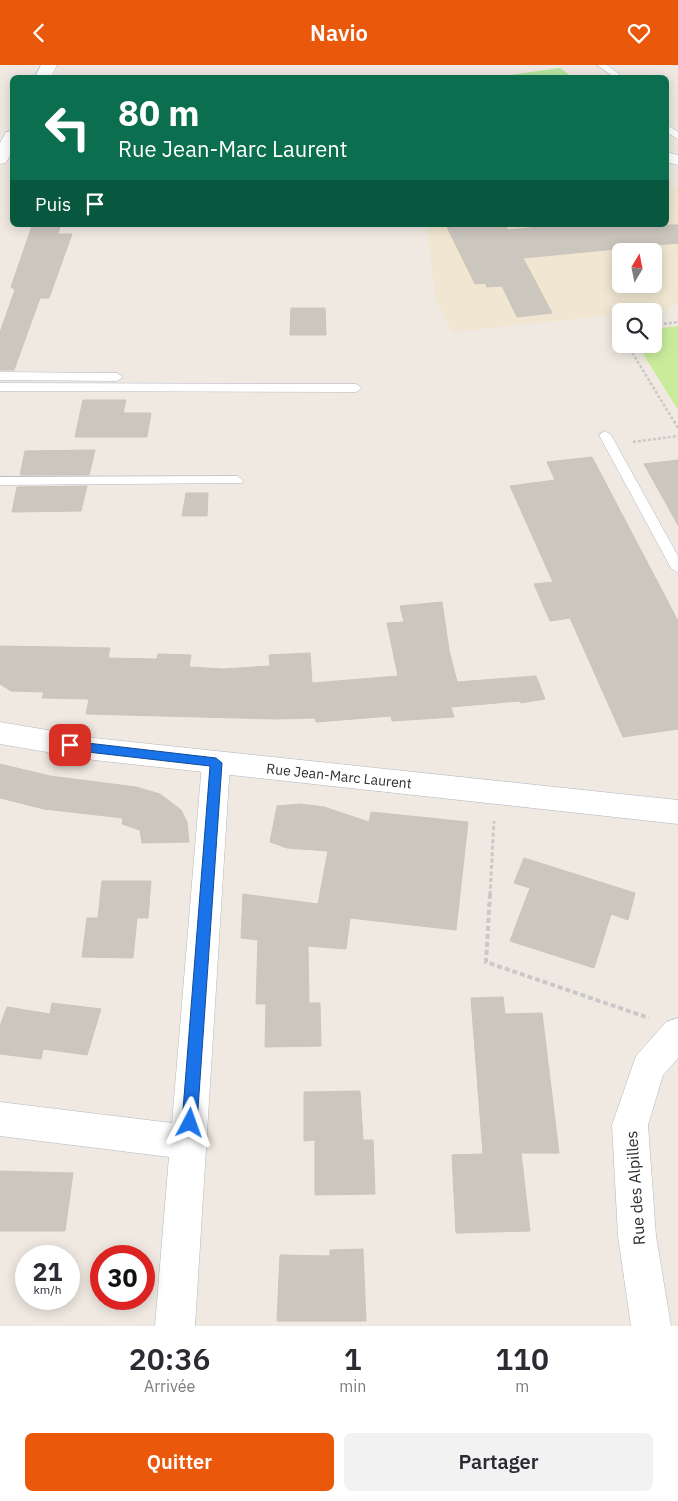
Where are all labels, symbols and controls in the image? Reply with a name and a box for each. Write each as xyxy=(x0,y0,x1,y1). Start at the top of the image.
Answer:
text: Navio xyxy=(310,18,368,47)
icon: back xyxy=(25,19,53,47)
icon: heart xyxy=(625,19,653,47)
text: 80 m xyxy=(118,90,200,136)
icon: left xyxy=(35,95,100,160)
text: Rue Jean-Marc Laurent xyxy=(118,134,348,163)
icon: arrive xyxy=(81,190,109,218)
text: Puis xyxy=(35,192,71,216)
north arrow xyxy=(612,243,662,293)
map controls xyxy=(612,243,662,353)
button: search xyxy=(612,303,662,353)
pin xyxy=(49,724,91,766)
icon: arrive xyxy=(56,731,84,759)
street label: Rue Jean-Marc Laurent xyxy=(265,759,413,793)
position arrow xyxy=(163,1096,215,1148)
street label: Rue des Alpilles xyxy=(621,1130,649,1246)
speed limit sign: 30 xyxy=(90,1245,155,1310)
text: 21 xyxy=(32,1255,63,1288)
text: km/h xyxy=(33,1282,62,1297)
text: 20:36 xyxy=(129,1339,210,1378)
text: 1 xyxy=(344,1339,362,1378)
text: 110 xyxy=(495,1339,549,1378)
text: Arrivée xyxy=(144,1376,195,1396)
text: min xyxy=(339,1376,366,1396)
text: m xyxy=(515,1376,529,1396)
button: Quitter xyxy=(25,1433,334,1491)
button: Partager xyxy=(344,1433,653,1491)

